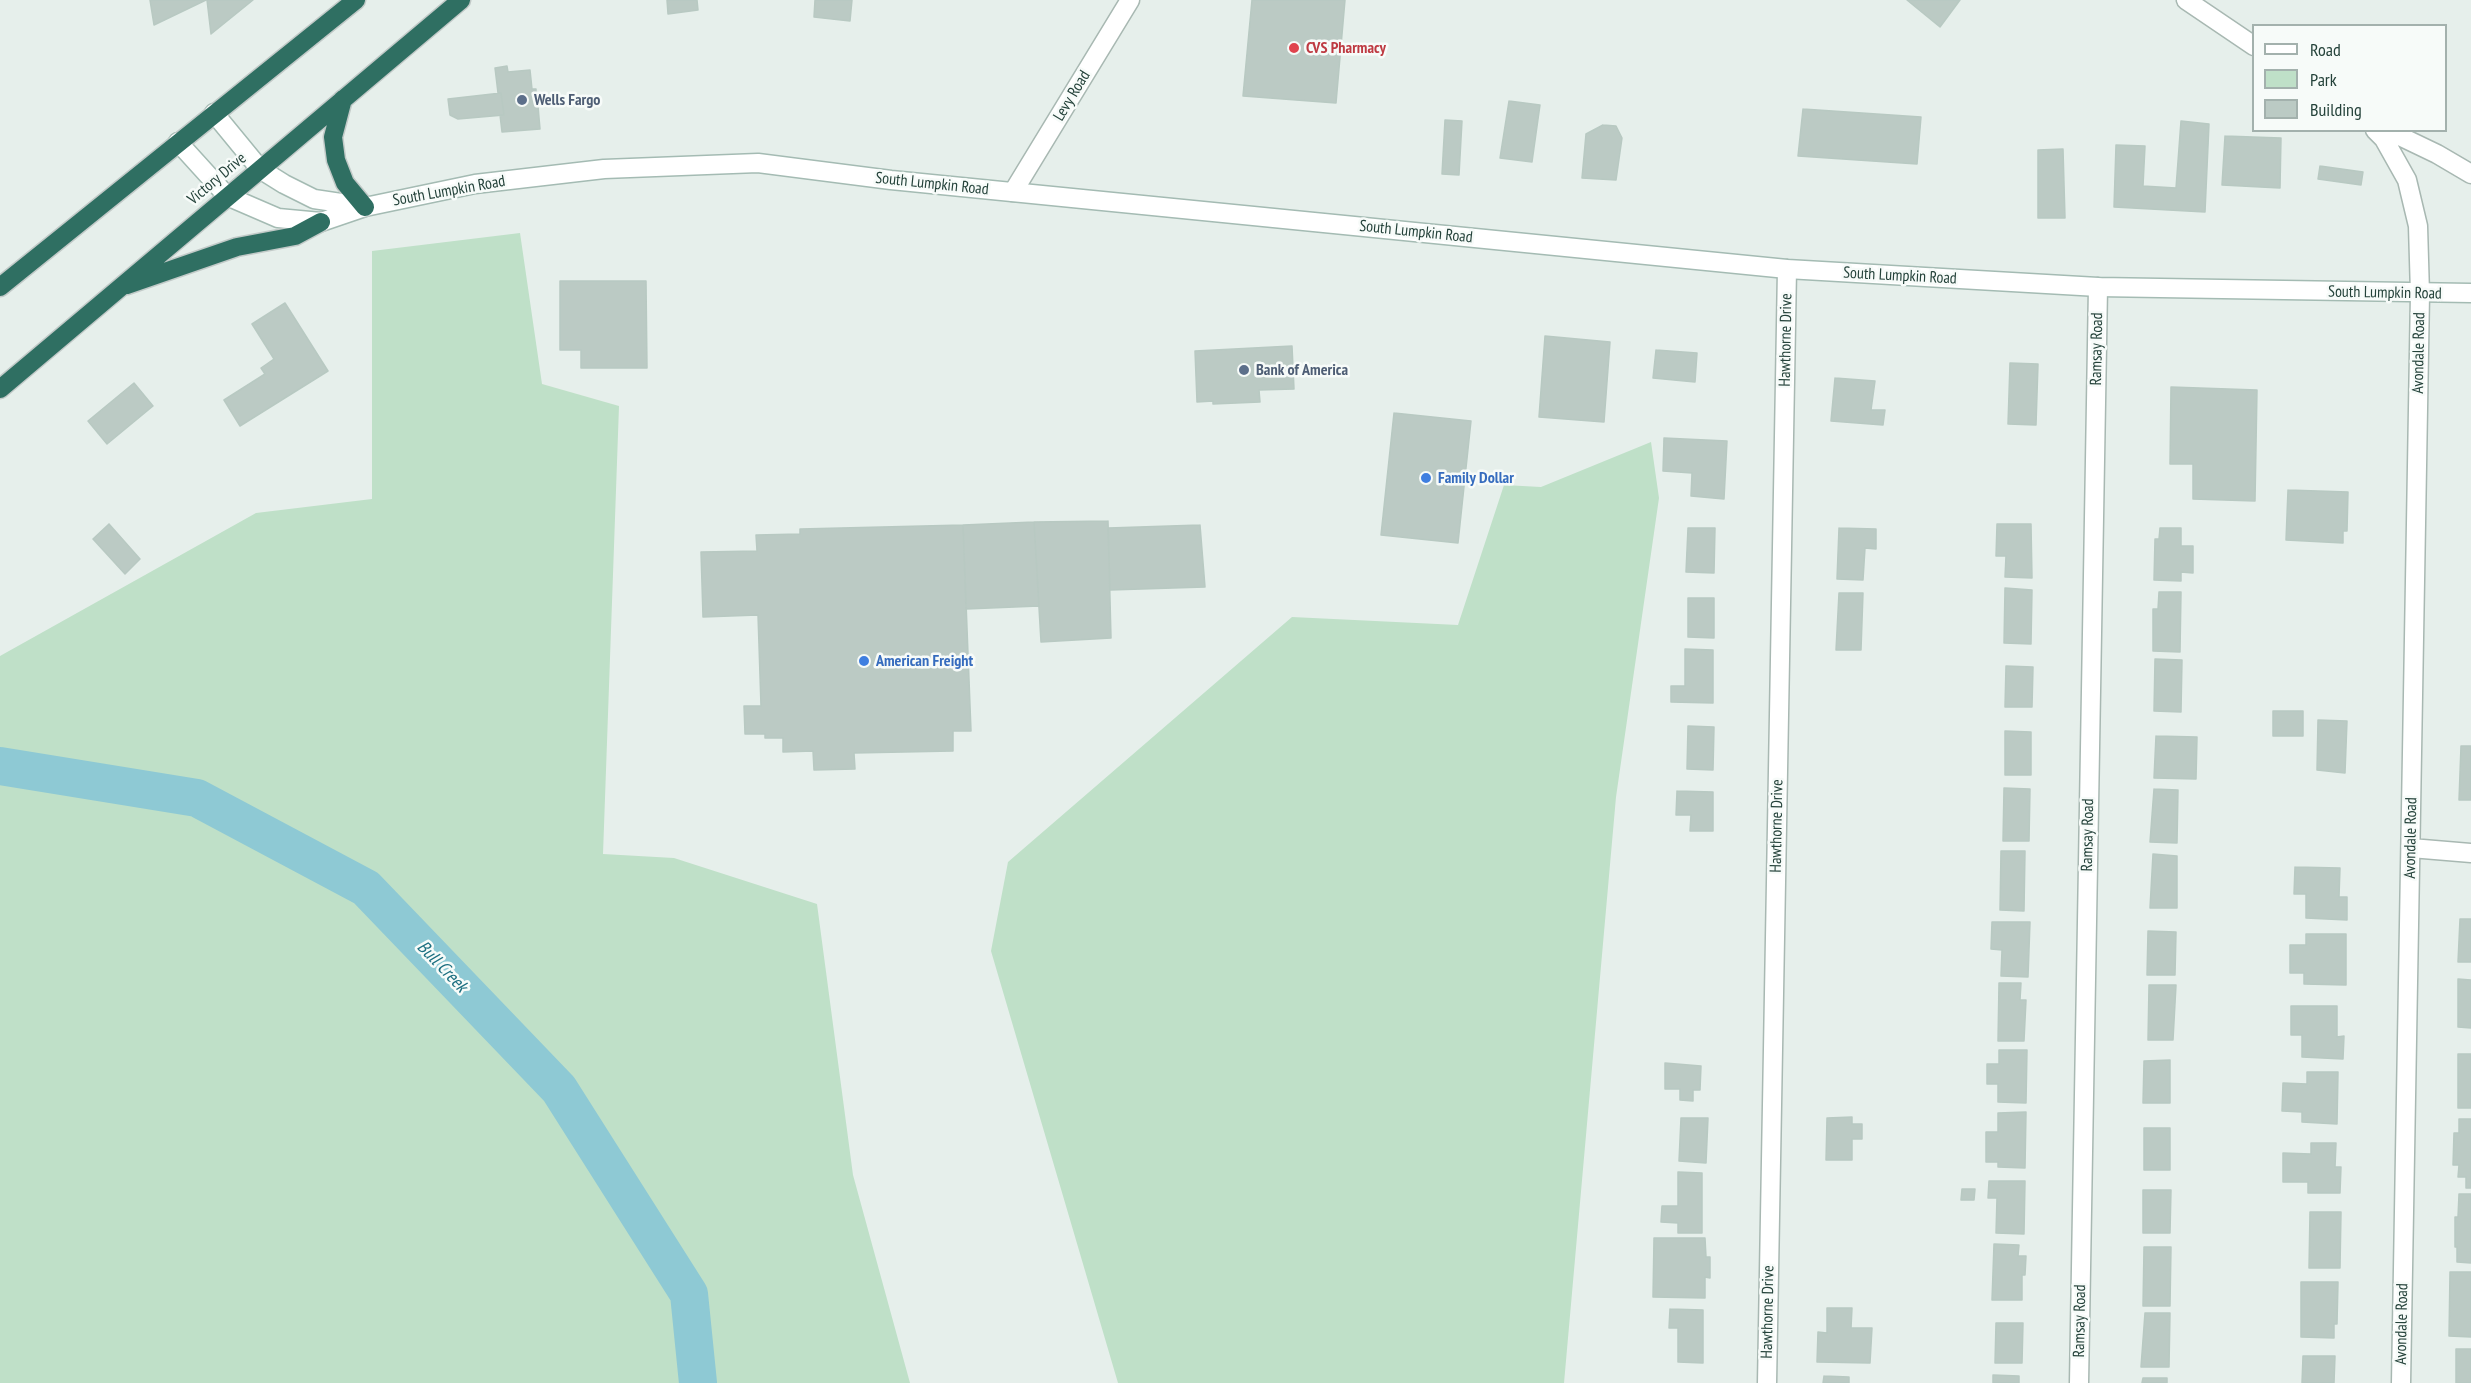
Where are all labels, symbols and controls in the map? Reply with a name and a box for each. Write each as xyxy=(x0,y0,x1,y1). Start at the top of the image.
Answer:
legend xyxy=(2252,24,2447,132)
place label: CVS Pharmacy xyxy=(1306,38,1386,58)
text: Road xyxy=(2310,38,2341,61)
marker: CVS Pharmacy xyxy=(1287,41,1301,55)
street label: Levy Road xyxy=(1050,67,1094,125)
text: Park xyxy=(2310,68,2337,91)
place label: Wells Fargo xyxy=(534,90,600,110)
marker: Wells Fargo xyxy=(515,93,529,107)
text: Building xyxy=(2310,98,2362,121)
street label: Victory Drive xyxy=(184,149,250,209)
street label: South Lumpkin Road xyxy=(874,169,990,199)
street label: South Lumpkin Road xyxy=(391,172,507,210)
street label: South Lumpkin Road xyxy=(1358,217,1474,247)
street label: South Lumpkin Road xyxy=(1843,263,1957,289)
street label: South Lumpkin Road xyxy=(2328,282,2442,304)
street label: Hawthorne Drive xyxy=(1776,293,1796,387)
street label: Ramsay Road xyxy=(2087,312,2107,386)
street label: Avondale Road xyxy=(2409,312,2429,394)
place label: Bank of America xyxy=(1256,360,1348,380)
marker: Bank of America xyxy=(1237,363,1251,377)
place label: Family Dollar xyxy=(1438,468,1514,488)
marker: Family Dollar xyxy=(1419,471,1433,485)
place label: American Freight xyxy=(876,651,973,671)
marker: American Freight xyxy=(857,654,871,668)
street label: Hawthorne Drive xyxy=(1767,779,1787,873)
street label: Avondale Road xyxy=(2401,797,2421,879)
street label: Ramsay Road xyxy=(2078,798,2098,872)
water label: Bull Creek xyxy=(412,937,472,997)
street label: Hawthorne Drive xyxy=(1758,1265,1778,1359)
street label: Avondale Road xyxy=(2392,1283,2412,1365)
street label: Ramsay Road xyxy=(2070,1284,2090,1358)

